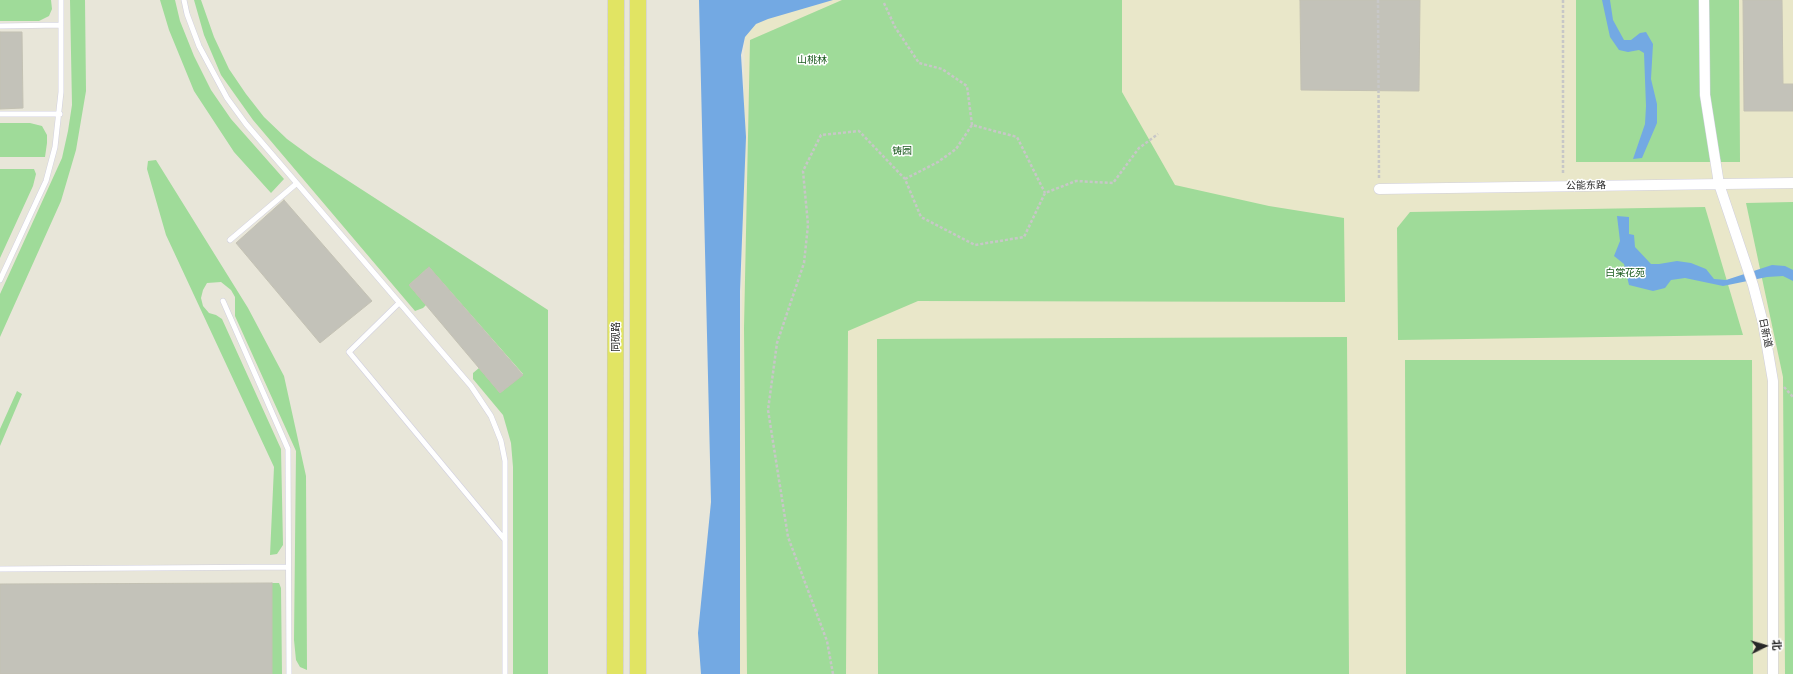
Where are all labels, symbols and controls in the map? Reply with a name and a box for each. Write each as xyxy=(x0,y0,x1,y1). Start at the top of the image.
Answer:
park label: 山桃林 xyxy=(797,54,827,66)
park label: 铸园 xyxy=(892,145,912,157)
street label: 公能东路 xyxy=(1566,180,1606,192)
park label: 白棠花苑 xyxy=(1605,267,1645,279)
street label: 日新道 xyxy=(1756,317,1774,349)
street label: 同砚路 xyxy=(610,322,622,352)
north arrow xyxy=(1745,626,1785,666)
text: 北 xyxy=(1770,639,1784,651)

